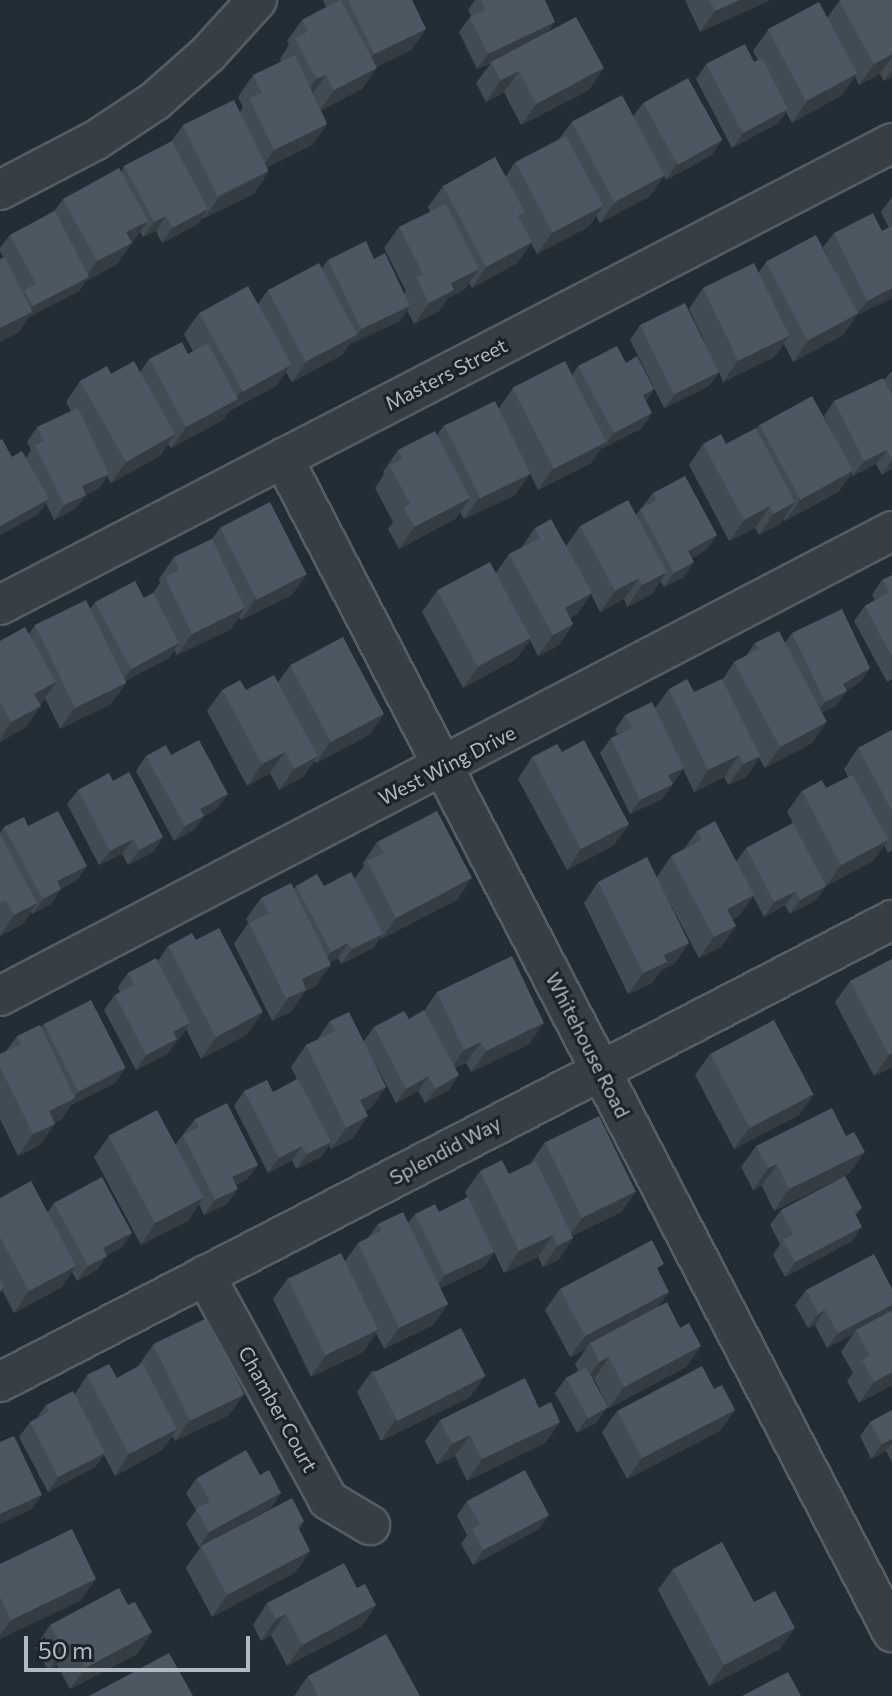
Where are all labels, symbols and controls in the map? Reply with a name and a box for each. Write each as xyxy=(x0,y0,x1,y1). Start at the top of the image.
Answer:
street label: Masters Street xyxy=(381,333,511,415)
street label: West Wing Drive xyxy=(374,720,520,810)
street label: Whitehouse Road xyxy=(541,968,635,1122)
street label: Splendid Way xyxy=(385,1111,505,1189)
street label: Chamber Court xyxy=(234,1342,322,1476)
scale bar xyxy=(28,1620,254,1670)
text: 50 m xyxy=(38,1635,93,1664)

